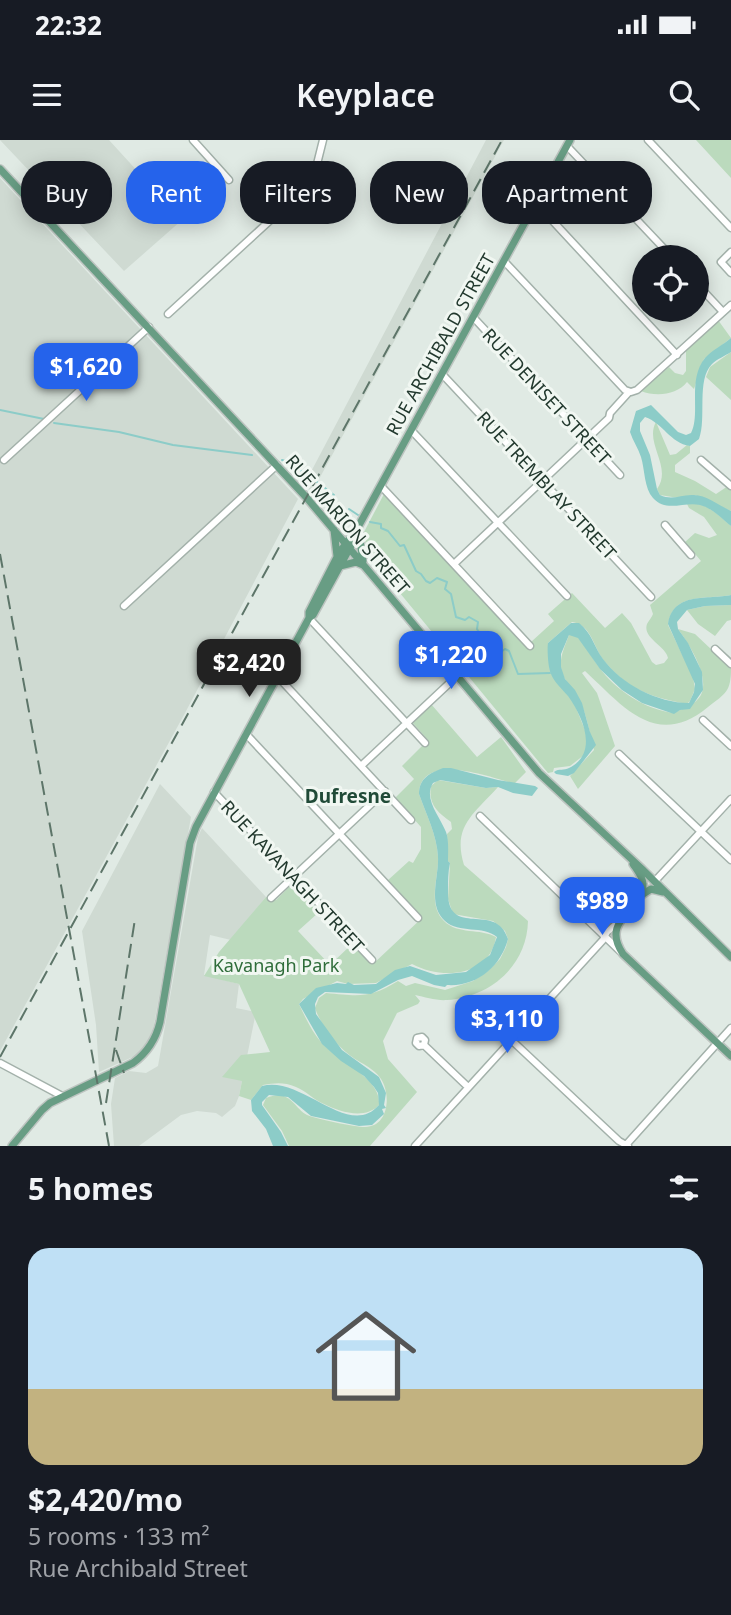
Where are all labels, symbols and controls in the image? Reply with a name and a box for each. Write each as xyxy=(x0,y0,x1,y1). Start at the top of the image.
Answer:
text: 22:32 xyxy=(35,7,102,43)
text: Keyplace xyxy=(296,73,435,116)
icon: menu xyxy=(28,76,66,114)
icon: search xyxy=(665,76,703,114)
chip: Buy xyxy=(21,161,112,224)
chip: Rent xyxy=(126,161,226,224)
chip: Filters xyxy=(240,161,356,224)
chip: New xyxy=(370,161,468,224)
chip: Apartment xyxy=(482,161,652,224)
map controls xyxy=(632,245,709,322)
button: locate xyxy=(632,245,709,322)
street label: RUE ARCHIBALD STREET xyxy=(380,249,500,439)
street label: RUE DENISET STREET xyxy=(478,323,616,469)
pin: $1,620 xyxy=(29,344,143,403)
text: $1,620 xyxy=(50,350,122,382)
street label: RUE TREMBLAY STREET xyxy=(472,406,622,564)
street label: RUE MARION STREET xyxy=(281,449,415,599)
pin: $1,220 xyxy=(394,631,508,691)
text: $1,220 xyxy=(415,638,487,670)
pin: $2,420 xyxy=(192,640,306,699)
text: $2,420 xyxy=(213,646,285,678)
district label: Dufresne xyxy=(305,783,391,809)
street label: RUE KAVANAGH STREET xyxy=(216,795,370,957)
pin: $989 xyxy=(561,878,643,937)
text: $989 xyxy=(576,884,628,916)
park label: Kavanagh Park xyxy=(213,953,340,977)
pin: $3,110 xyxy=(450,996,564,1055)
text: $3,110 xyxy=(471,1002,543,1034)
text: 5 homes xyxy=(28,1168,153,1209)
icon: filters xyxy=(665,1169,703,1207)
icon: home xyxy=(303,1293,429,1419)
text: $2,420/mo xyxy=(28,1479,183,1520)
text: 5 rooms · 133 m² xyxy=(28,1520,210,1552)
text: Rue Archibald Street xyxy=(28,1552,248,1584)

